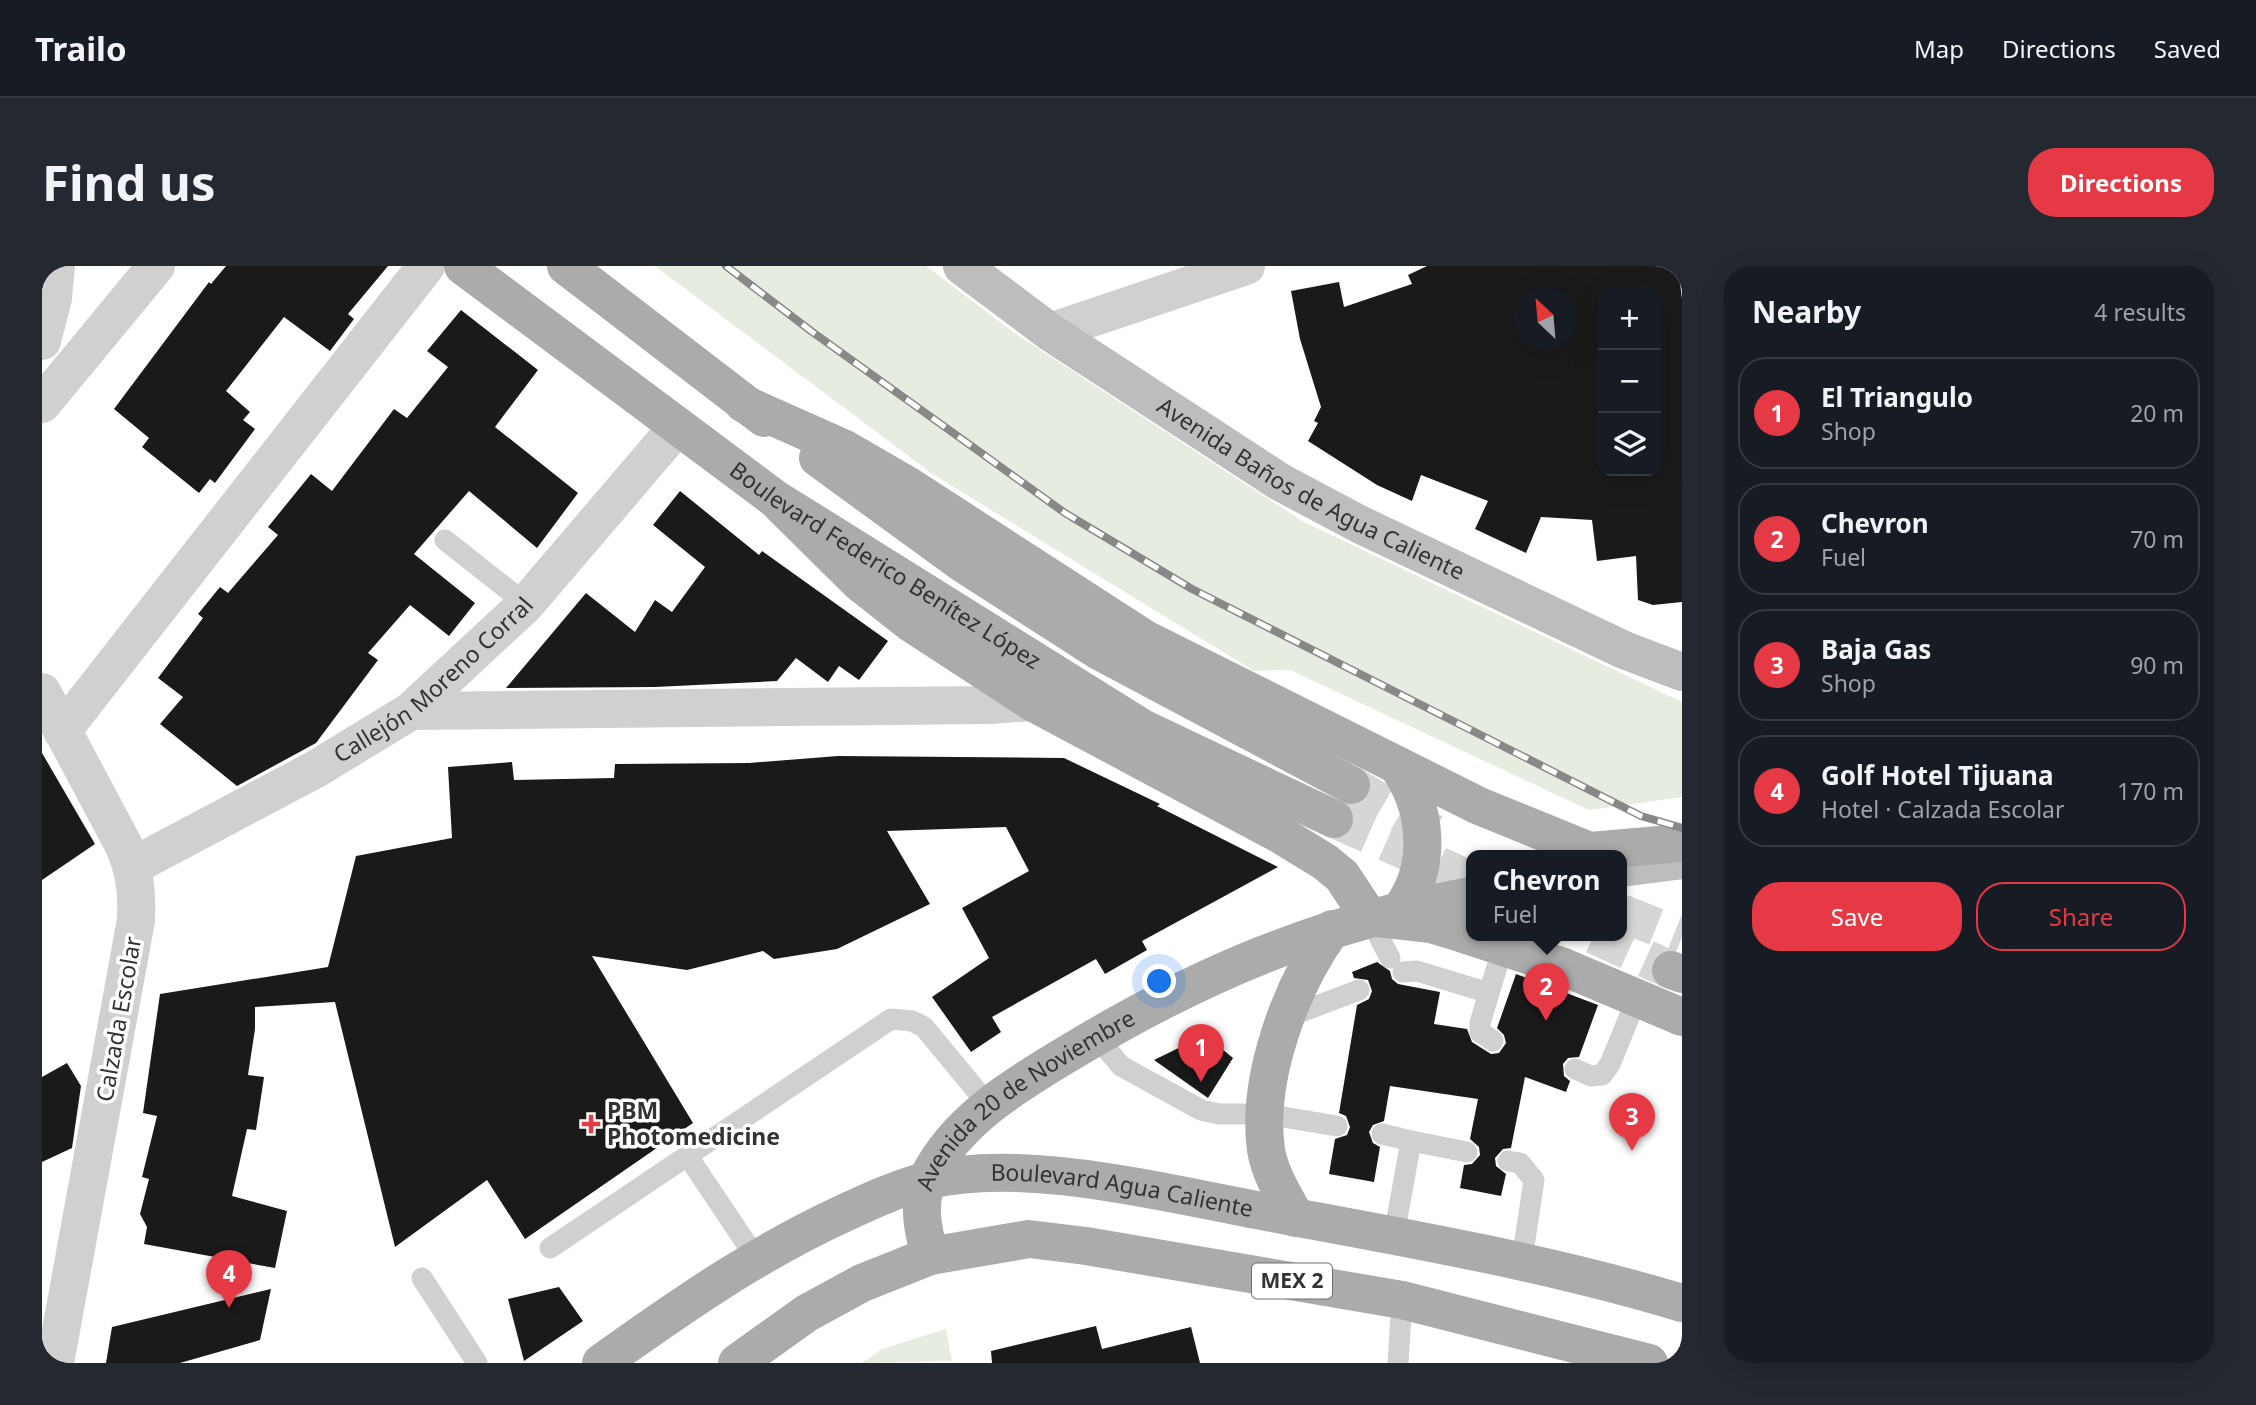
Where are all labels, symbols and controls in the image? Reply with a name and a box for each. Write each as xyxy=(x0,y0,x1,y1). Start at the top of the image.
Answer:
text: Trailo xyxy=(35,26,127,71)
text: Map xyxy=(1914,32,1964,65)
text: Directions xyxy=(2002,32,2116,65)
text: Saved xyxy=(2154,32,2221,65)
button: Directions xyxy=(2028,148,2214,217)
text: Find us xyxy=(42,149,216,215)
north arrow xyxy=(1514,287,1577,350)
map controls xyxy=(1598,287,1661,476)
button: + xyxy=(1598,287,1661,350)
text: Nearby xyxy=(1752,291,1861,332)
text: 4 results xyxy=(2094,296,2186,328)
button: − xyxy=(1598,350,1661,413)
text: El Triangulo xyxy=(1821,379,1973,415)
street label: Avenida Baños de Agua Caliente xyxy=(1151,389,1470,587)
text: 1 xyxy=(1770,397,1784,429)
text: 20 m xyxy=(2130,397,2184,429)
button: layers xyxy=(1598,413,1661,476)
text: Shop xyxy=(1821,415,1876,447)
street label: Boulevard Federico Benítez López xyxy=(724,453,1047,676)
text: Chevron xyxy=(1821,505,1929,541)
text: 2 xyxy=(1770,523,1784,555)
text: 70 m xyxy=(2130,523,2184,555)
text: Fuel xyxy=(1821,541,1866,573)
street label: Callejón Moreno Corral xyxy=(327,590,540,770)
text: Baja Gas xyxy=(1821,631,1931,667)
text: 3 xyxy=(1770,649,1784,681)
text: 90 m xyxy=(2130,649,2184,681)
text: Shop xyxy=(1821,667,1876,699)
text: Golf Hotel Tijuana xyxy=(1821,757,2054,793)
text: 4 xyxy=(1770,775,1784,807)
text: 170 m xyxy=(2117,775,2184,807)
text: Hotel · Calzada Escolar xyxy=(1821,793,2065,825)
popup xyxy=(1466,850,1627,941)
text: Chevron xyxy=(1493,862,1600,898)
button: Save xyxy=(1752,882,1962,951)
button: Share xyxy=(1976,882,2186,951)
text: Fuel xyxy=(1493,898,1538,930)
street label: Calzada Escolar xyxy=(88,933,148,1104)
pin: 2 xyxy=(1523,963,1569,1021)
your location xyxy=(1142,964,1176,998)
street label: Avenida 20 de Noviembre xyxy=(908,1001,1140,1194)
pin: 1 xyxy=(1178,1024,1224,1082)
pin: 3 xyxy=(1609,1093,1655,1151)
place label: PBM Photomedicine xyxy=(607,1094,780,1152)
marker: PBM Photomedicine xyxy=(581,1114,601,1134)
street label: Boulevard Agua Caliente xyxy=(990,1156,1256,1224)
pin: 4 xyxy=(206,1250,252,1308)
road number: MEX 2 xyxy=(1252,1264,1332,1298)

